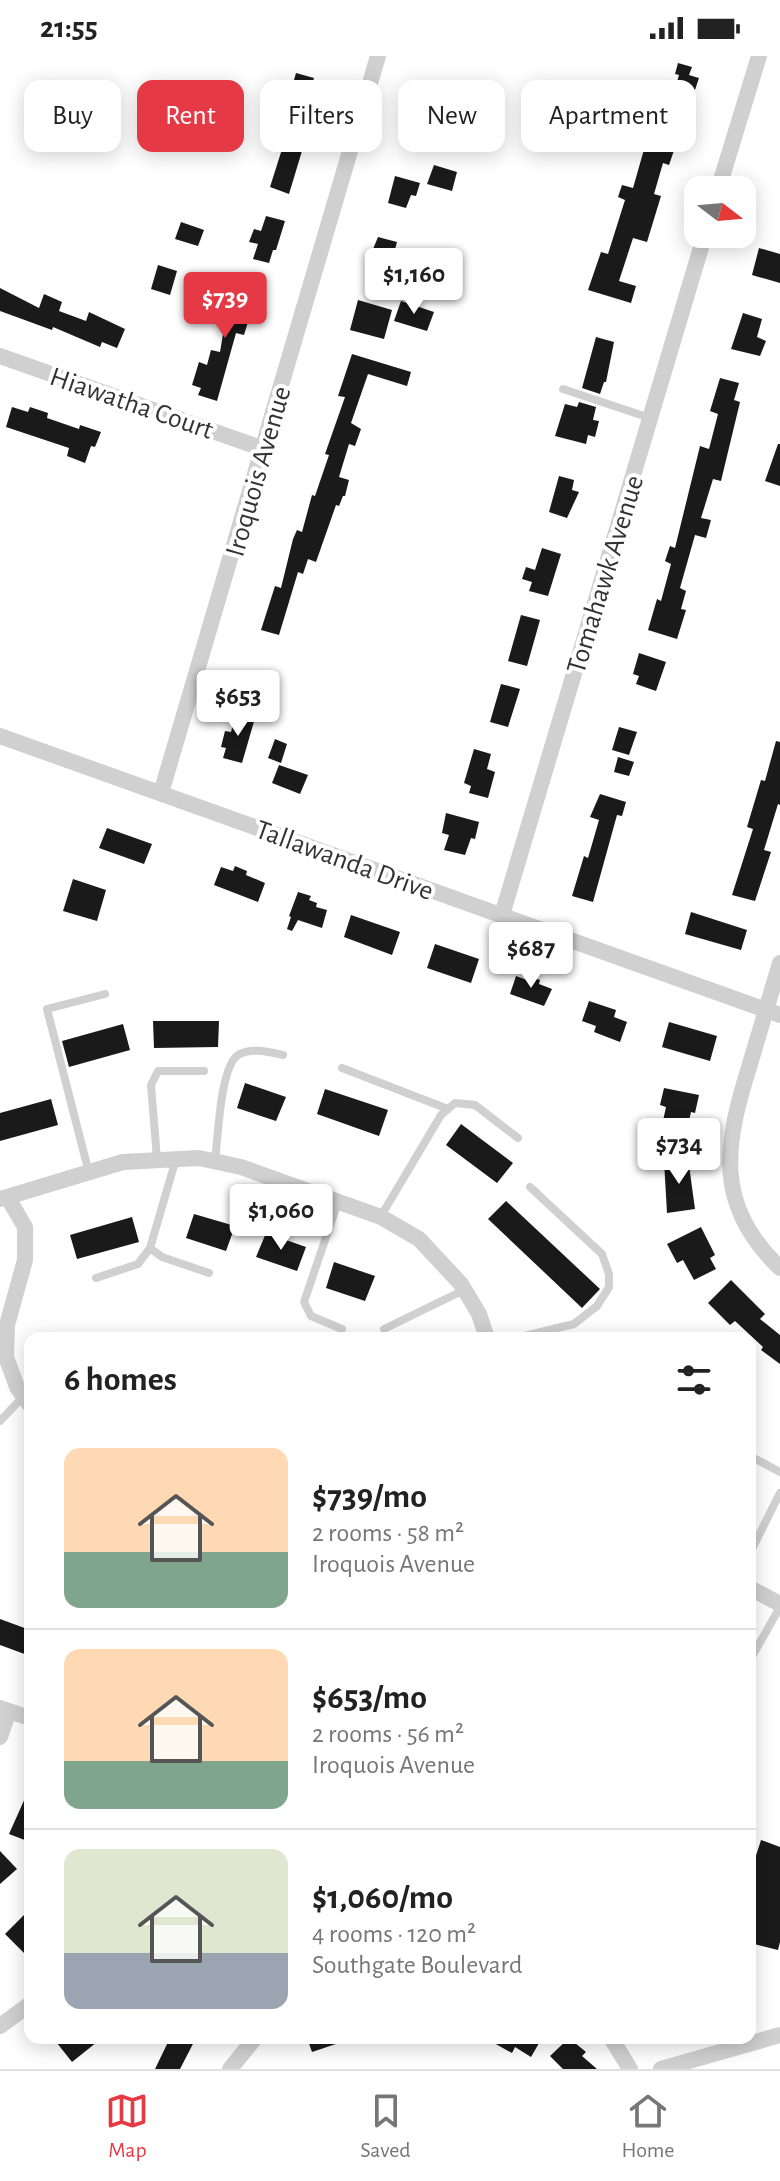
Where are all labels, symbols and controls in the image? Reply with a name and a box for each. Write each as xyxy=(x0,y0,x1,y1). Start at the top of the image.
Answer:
text: 21:55 xyxy=(40,13,98,43)
chip: Buy xyxy=(24,80,121,152)
chip: Rent xyxy=(137,80,244,152)
chip: Filters xyxy=(260,80,382,152)
chip: New xyxy=(398,80,505,152)
chip: Apartment xyxy=(521,80,696,152)
north arrow xyxy=(684,176,756,248)
map controls xyxy=(684,176,756,248)
pin: $1,160 xyxy=(349,248,479,316)
text: $1,160 xyxy=(383,261,445,287)
pin: $739 xyxy=(178,272,272,340)
text: $739 xyxy=(202,285,248,311)
street label: Hiawatha Court xyxy=(46,363,217,445)
street label: Iroquois Avenue xyxy=(221,383,297,560)
street label: Tomahawk Avenue xyxy=(562,472,649,677)
pin: $653 xyxy=(191,670,285,738)
text: $653 xyxy=(215,683,261,709)
street label: Tallawanda Drive xyxy=(252,816,437,906)
pin: $687 xyxy=(484,922,578,990)
text: $687 xyxy=(507,935,555,961)
pin: $734 xyxy=(632,1118,726,1186)
text: $734 xyxy=(655,1131,703,1157)
pin: $1,060 xyxy=(216,1184,346,1252)
text: $1,060 xyxy=(248,1197,314,1223)
icon: filters xyxy=(672,1358,716,1402)
text: 6 homes xyxy=(64,1363,177,1397)
icon: home xyxy=(128,1480,224,1576)
text: $739/mo xyxy=(312,1480,427,1514)
text: 2 rooms · 58 m² xyxy=(312,1520,464,1546)
text: Iroquois Avenue xyxy=(312,1551,475,1577)
icon: home xyxy=(128,1681,224,1777)
text: $653/mo xyxy=(312,1681,427,1715)
text: 2 rooms · 56 m² xyxy=(312,1721,464,1747)
text: Iroquois Avenue xyxy=(312,1752,475,1778)
icon: home xyxy=(128,1881,224,1977)
text: $1,060/mo xyxy=(312,1881,453,1915)
text: 4 rooms · 120 m² xyxy=(312,1921,476,1947)
text: Southgate Boulevard xyxy=(312,1952,522,1978)
tab: Map xyxy=(105,2089,149,2163)
tab: Saved xyxy=(360,2089,411,2163)
tab: Home xyxy=(622,2089,675,2163)

